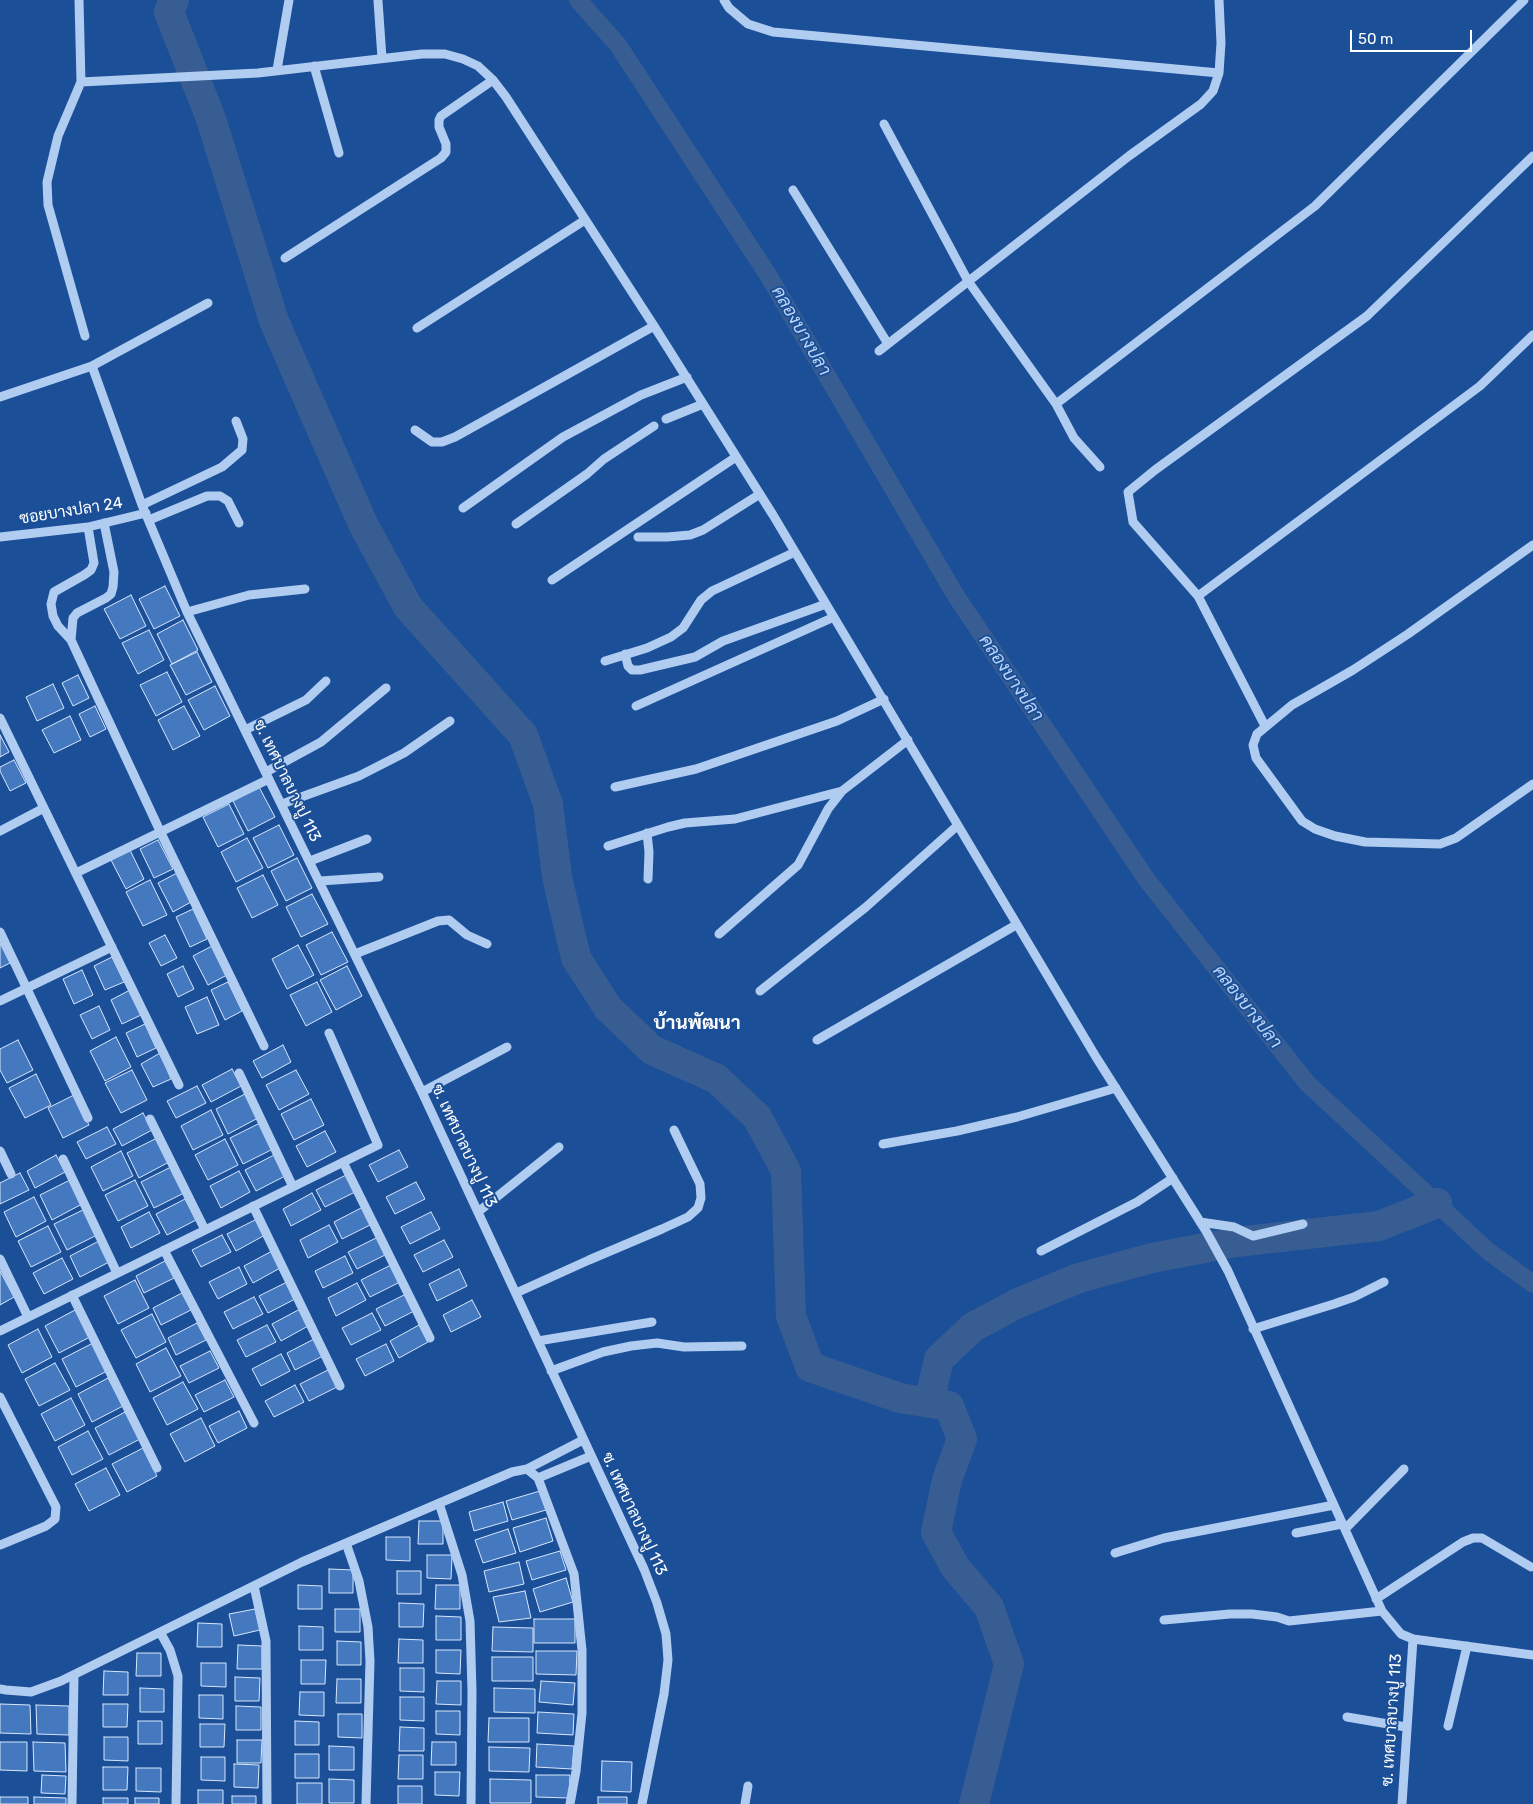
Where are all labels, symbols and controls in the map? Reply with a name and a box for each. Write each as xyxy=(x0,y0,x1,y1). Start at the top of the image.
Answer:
scale bar xyxy=(1353,20,1476,52)
text: 50 m xyxy=(1358,30,1393,48)
water label: คลองบางปลา xyxy=(767,283,835,379)
street label: ซอยบางปลา 24 xyxy=(18,493,124,529)
water label: คลองบางปลา xyxy=(974,631,1048,725)
street label: ซ. เทศบาลบางปู 113 xyxy=(249,717,325,845)
water label: คลองบางปลา xyxy=(1208,961,1286,1053)
district label: บ้านพัฒนา xyxy=(653,1013,741,1035)
street label: ซ. เทศบาลบางปู 113 xyxy=(427,1082,501,1210)
street label: ซ. เทศบาลบางปู 113 xyxy=(597,1450,671,1578)
street label: ซ. เทศบาลบางปู 113 xyxy=(1378,1653,1406,1787)

